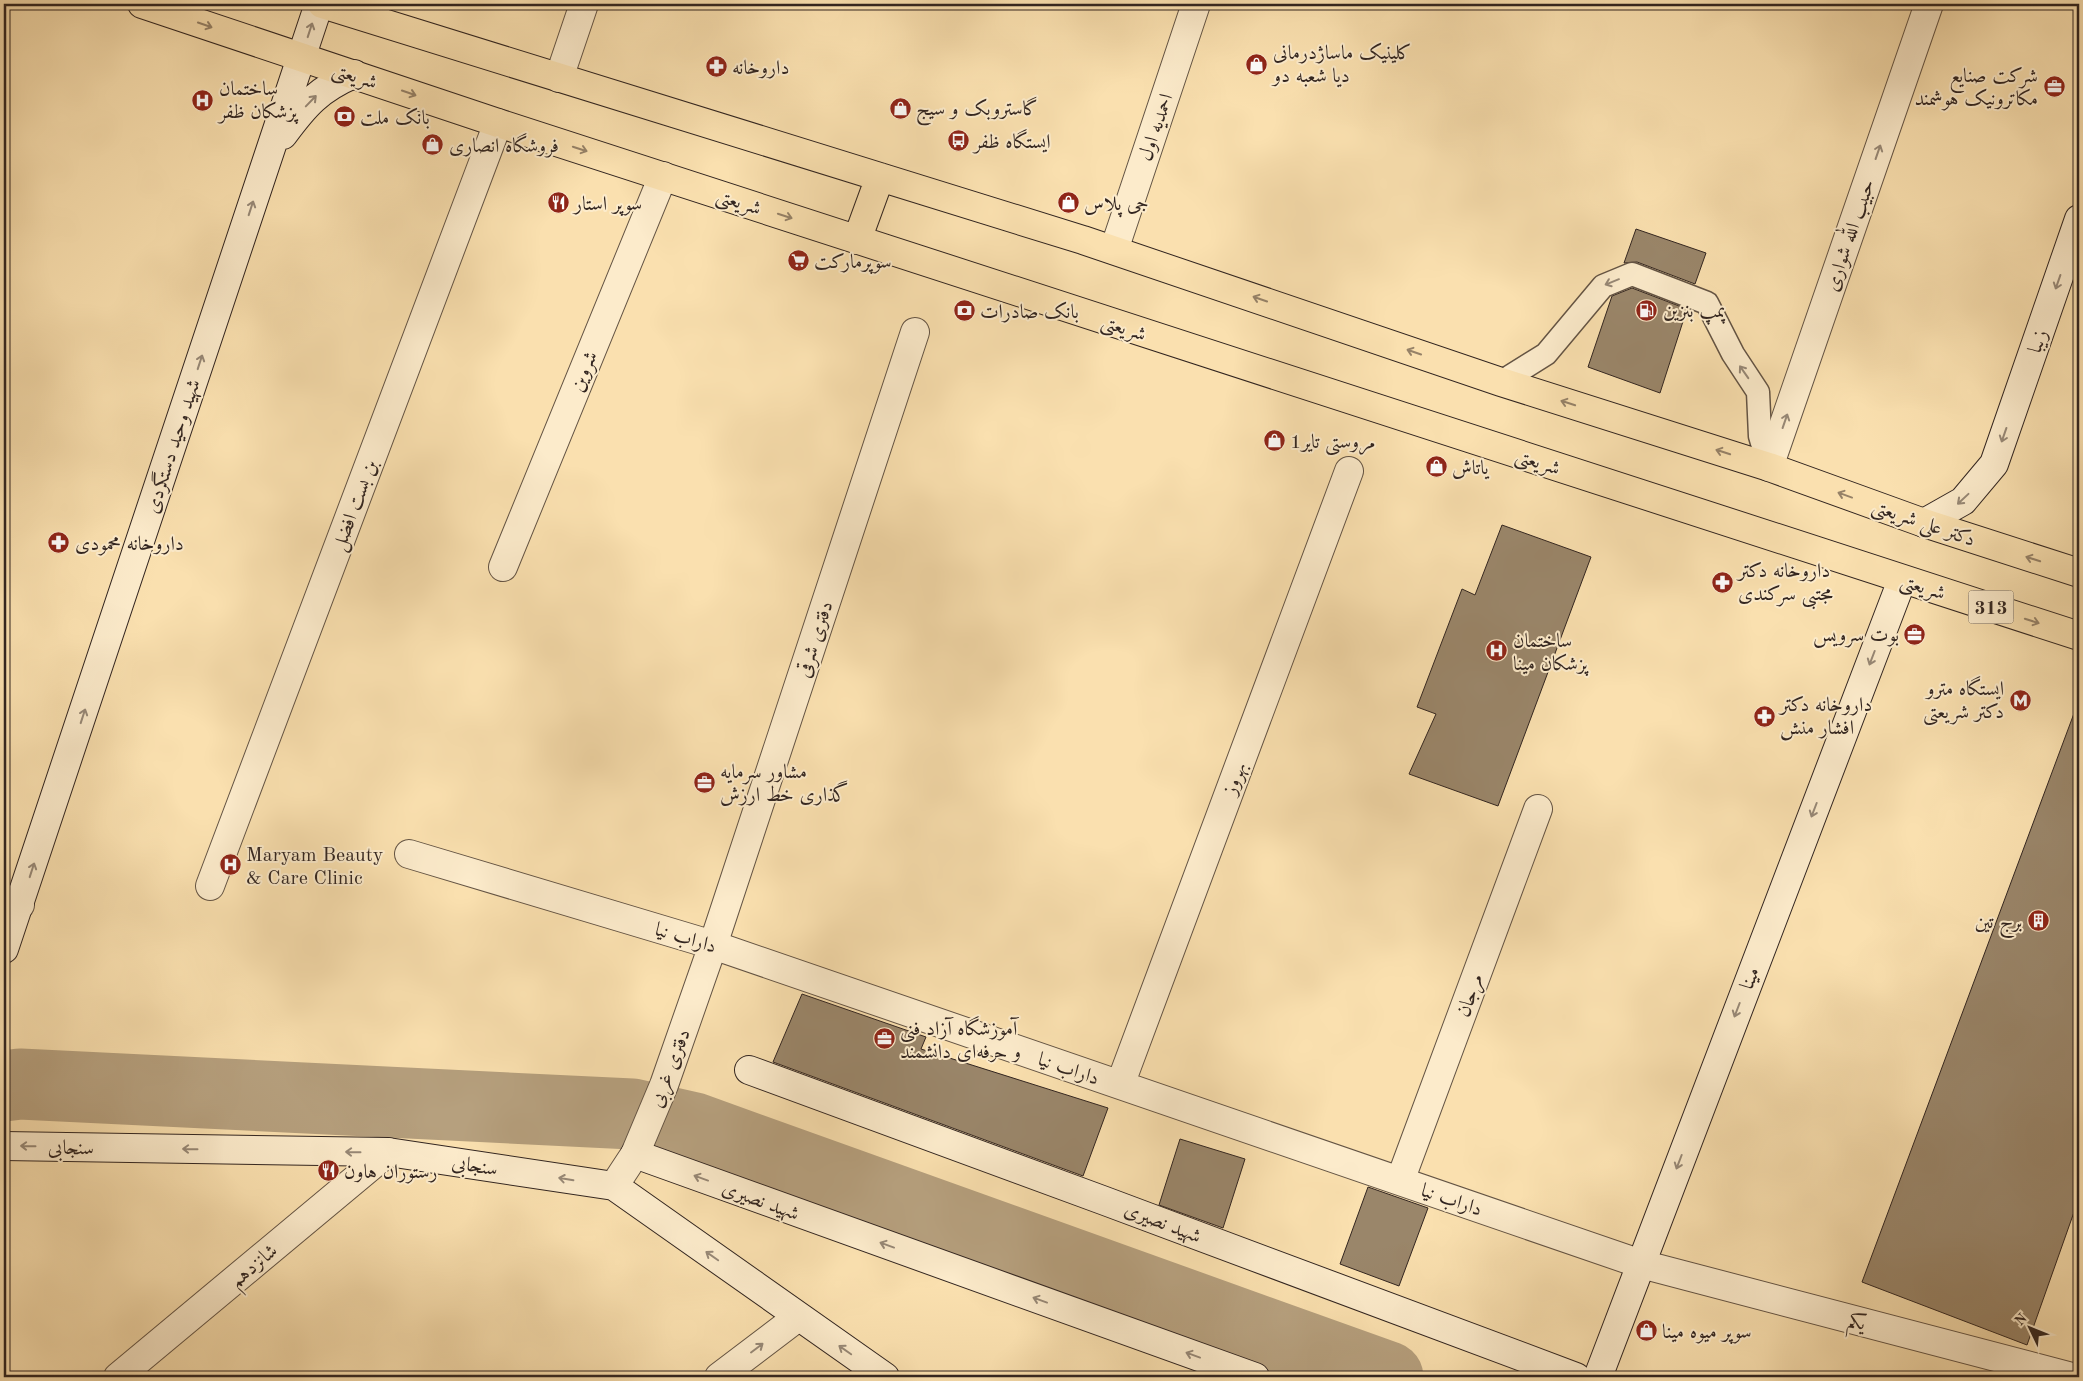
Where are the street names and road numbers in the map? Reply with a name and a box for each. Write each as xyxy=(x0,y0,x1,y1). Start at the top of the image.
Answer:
street label: شریعتی xyxy=(328,60,379,96)
street label: احمدیه اول xyxy=(1136,91,1179,164)
street label: حبیب الله شواری xyxy=(1816,175,1881,295)
street label: شریعتی xyxy=(712,186,763,222)
street label: شریعتی xyxy=(1097,312,1148,348)
street label: زیبا xyxy=(2026,327,2052,356)
street label: شروین xyxy=(568,349,604,396)
street label: شهید وحید دستگردی xyxy=(139,376,206,516)
street label: شریعتی xyxy=(1511,446,1562,482)
street label: بن بست افضل xyxy=(329,457,385,555)
street label: دکتر علی شریعتی xyxy=(1868,496,1978,554)
street label: شریعتی xyxy=(1897,572,1947,607)
road number: 313 xyxy=(1968,590,2014,624)
street label: دفتری شرقی xyxy=(793,599,840,681)
street label: بهروز xyxy=(1220,760,1252,800)
street label: داراب نیا xyxy=(652,920,719,959)
street label: مینا xyxy=(1738,965,1764,993)
street label: مرجان xyxy=(1454,971,1490,1021)
street label: دفتری غربی xyxy=(647,1027,698,1112)
street label: داراب نیا xyxy=(1035,1050,1101,1091)
street label: سنجابی xyxy=(48,1139,94,1162)
street label: سنجابی xyxy=(450,1153,499,1183)
street label: شهید نصیری xyxy=(719,1179,802,1226)
street label: داراب نیا xyxy=(1418,1181,1484,1222)
street label: شهید نصیری xyxy=(1121,1200,1203,1249)
street label: شانزدهم xyxy=(227,1241,286,1297)
street label: یکم xyxy=(1844,1309,1869,1342)

